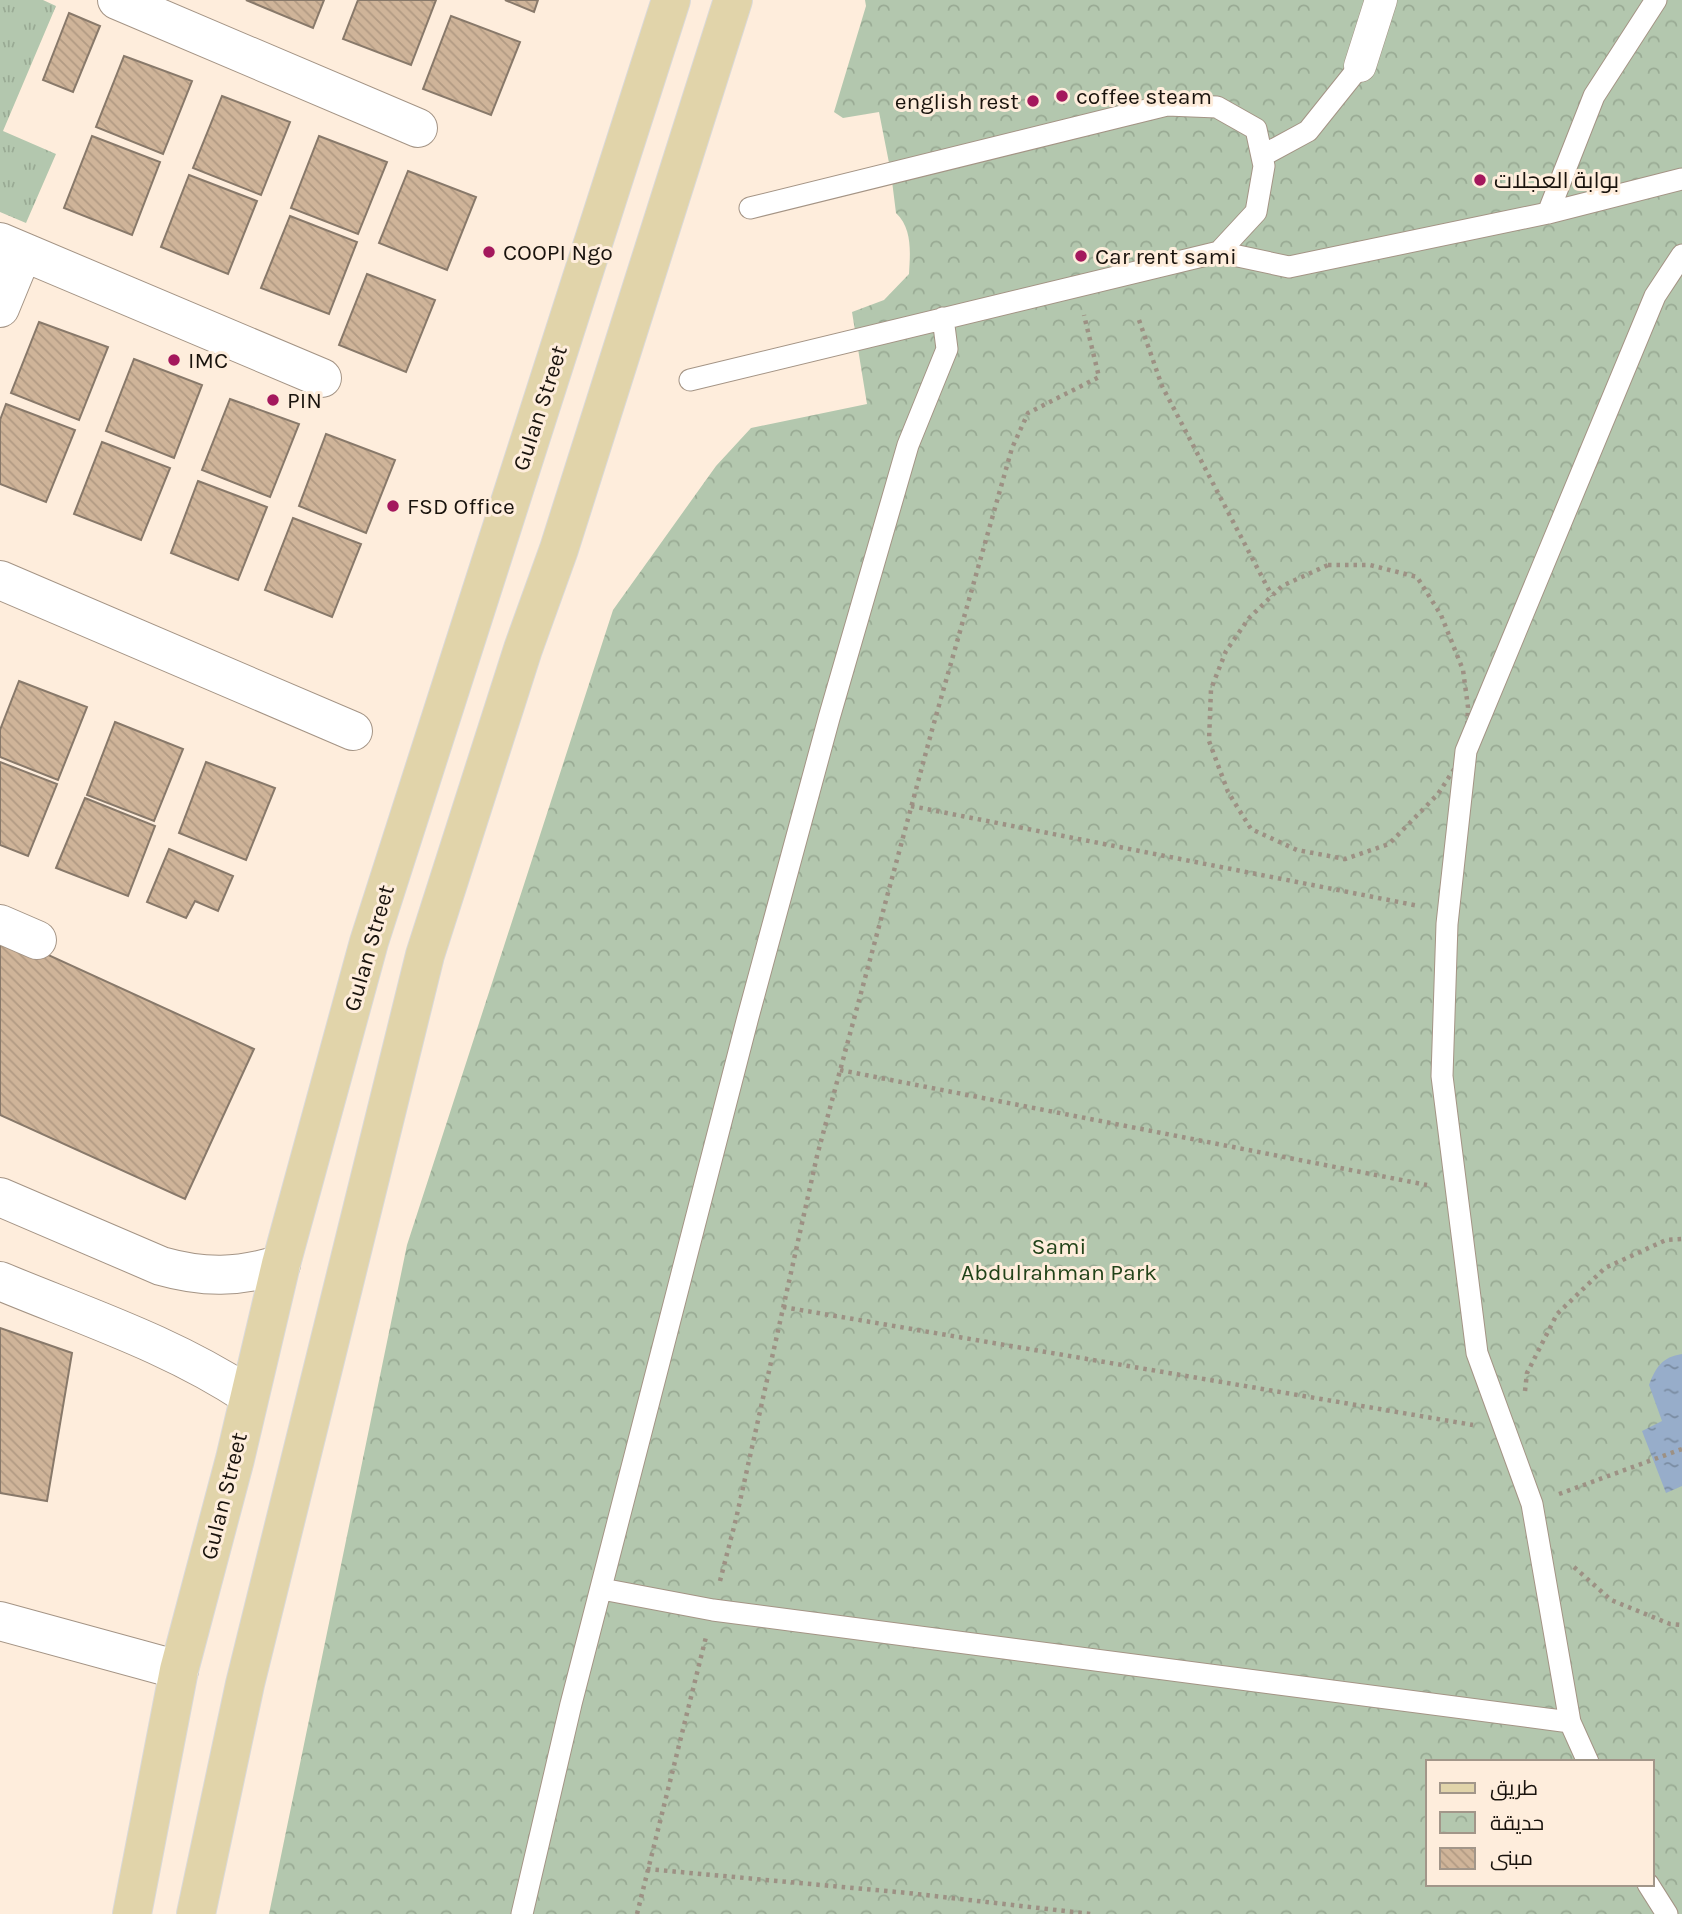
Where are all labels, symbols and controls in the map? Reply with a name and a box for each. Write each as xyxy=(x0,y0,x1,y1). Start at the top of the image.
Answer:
place label: coffee steam xyxy=(1076,83,1212,110)
place label: english rest xyxy=(895,88,1019,115)
marker: coffee steam xyxy=(1054,88,1070,104)
marker: english rest xyxy=(1025,93,1041,109)
place label: بوابة العجلات xyxy=(1494,167,1619,194)
marker: بوابة العجلات xyxy=(1472,172,1488,188)
place label: COOPI Ngo xyxy=(503,239,613,266)
place label: Car rent sami xyxy=(1095,243,1237,270)
marker: COOPI Ngo xyxy=(481,244,497,260)
marker: Car rent sami xyxy=(1073,248,1089,264)
street label: Gulan Street xyxy=(507,342,573,474)
place label: IMC xyxy=(188,347,228,374)
marker: IMC xyxy=(166,352,182,368)
place label: PIN xyxy=(287,387,322,414)
marker: PIN xyxy=(265,392,281,408)
place label: FSD Office xyxy=(407,493,515,520)
marker: FSD Office xyxy=(385,498,401,514)
street label: Gulan Street xyxy=(338,881,400,1014)
park label: Sami Abdulrahman Park xyxy=(961,1233,1157,1286)
street label: Gulan Street xyxy=(195,1429,253,1562)
legend xyxy=(1426,1760,1654,1886)
text: طريق xyxy=(1490,1776,1538,1801)
text: حديقة xyxy=(1490,1811,1544,1835)
text: مبنى xyxy=(1490,1846,1533,1871)

